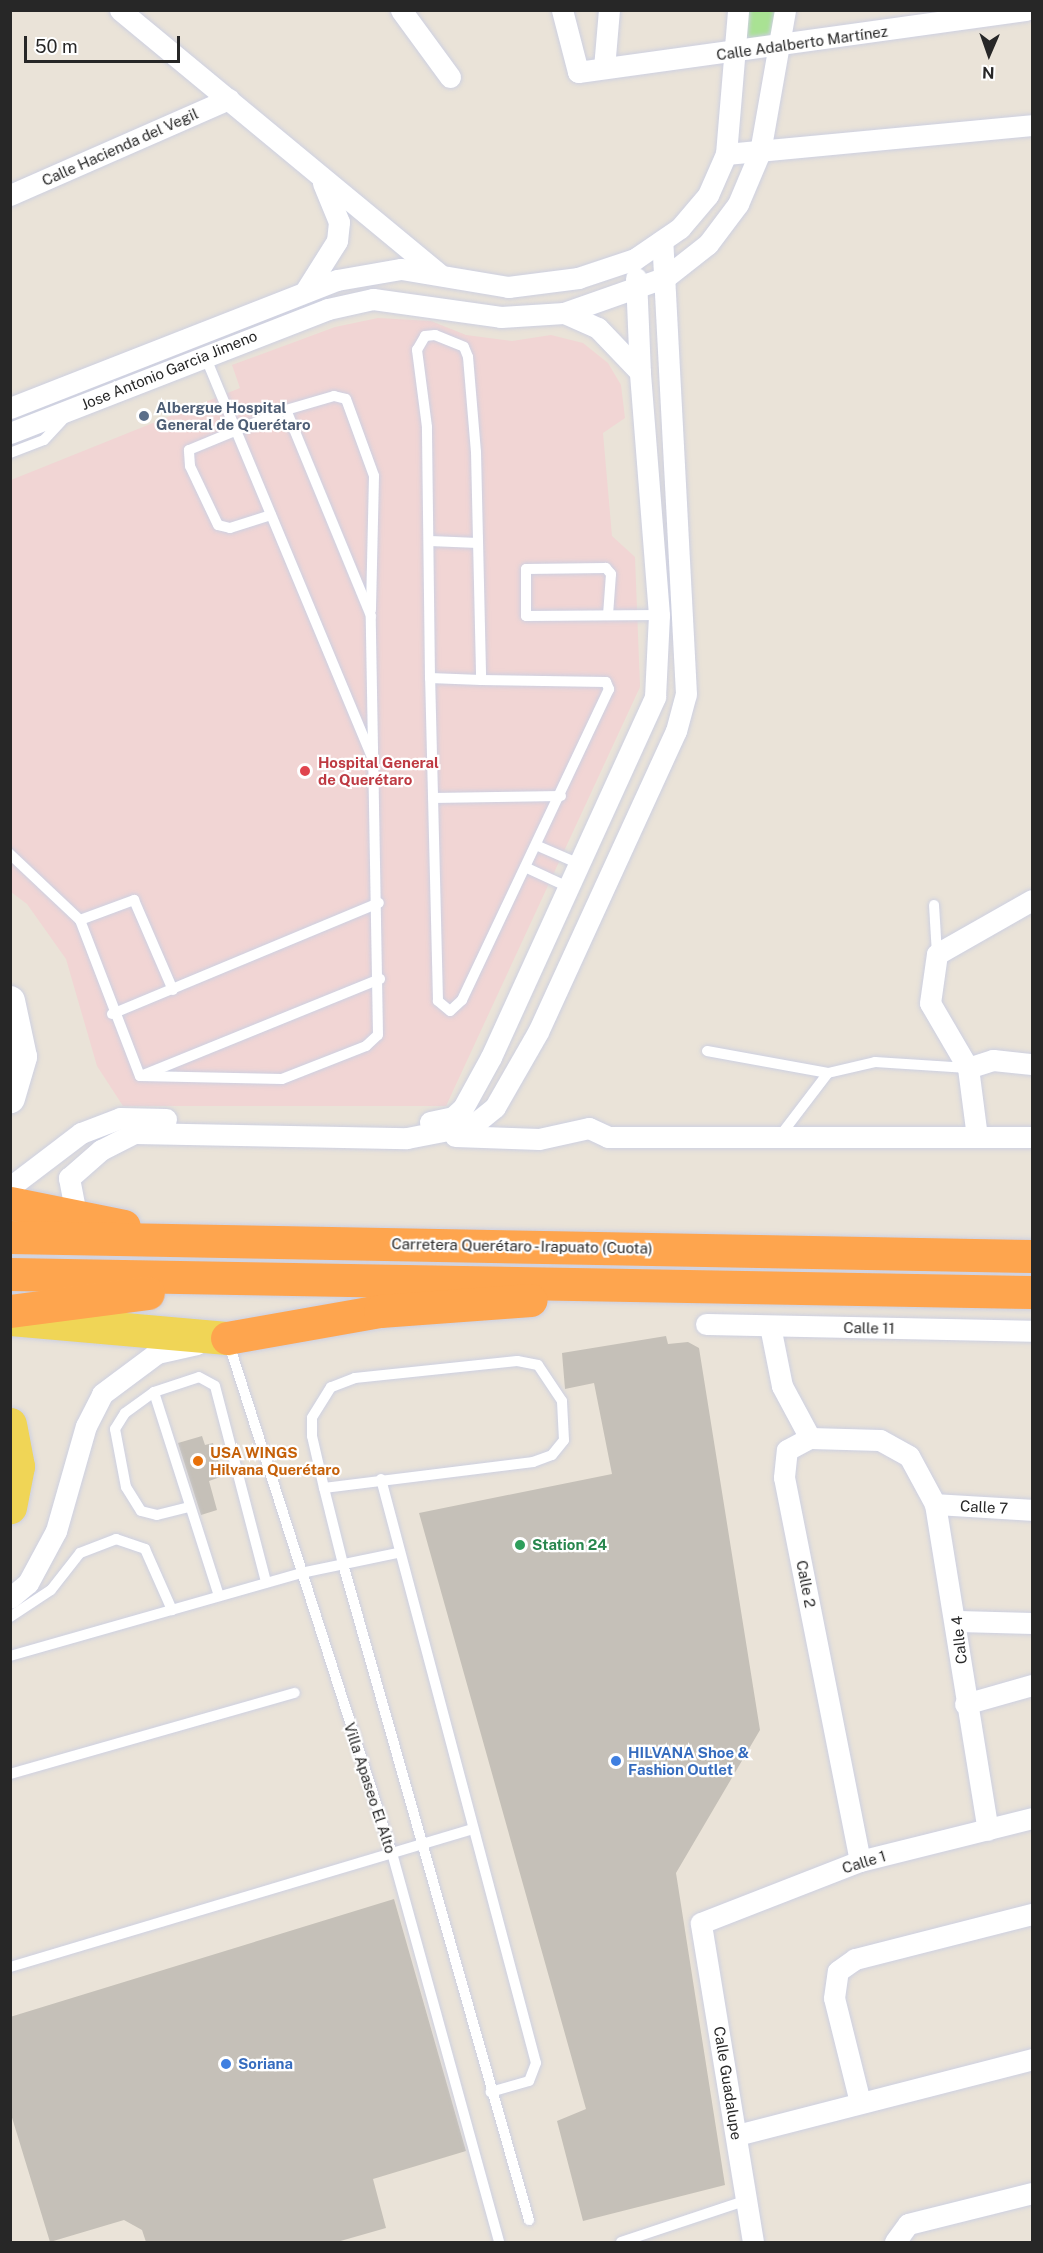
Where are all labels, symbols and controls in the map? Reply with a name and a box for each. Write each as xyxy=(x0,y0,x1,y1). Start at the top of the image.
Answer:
street label: Calle Adalberto Martínez xyxy=(715,22,889,64)
scale bar xyxy=(27,24,183,62)
north arrow xyxy=(959,24,1019,84)
text: 50 m xyxy=(35,36,78,57)
text: N xyxy=(982,63,995,82)
street label: Calle Hacienda del Vegil xyxy=(39,104,201,190)
street label: Jose Antonio Garcia Jimeno xyxy=(78,326,260,414)
place label: Albergue Hospital General de Querétaro xyxy=(156,398,311,433)
marker: Albergue Hospital General de Querétaro xyxy=(137,409,151,423)
place label: Hospital General de Querétaro xyxy=(318,753,439,788)
marker: Hospital General de Querétaro xyxy=(296,762,314,780)
street label: Carretera Querétaro - Irapuato (Cuota) xyxy=(389,1235,655,1257)
street label: Calle 11 xyxy=(843,1319,895,1337)
place label: USA WINGS Hilvana Querétaro xyxy=(210,1443,340,1478)
marker: USA WINGS Hilvana Querétaro xyxy=(191,1454,205,1468)
street label: Calle 7 xyxy=(959,1497,1009,1517)
place label: Station 24 xyxy=(532,1536,607,1554)
marker: Station 24 xyxy=(513,1538,527,1552)
street label: Calle 2 xyxy=(793,1559,819,1609)
street label: Calle 4 xyxy=(948,1615,970,1665)
street label: Villa Apaseo El Alto xyxy=(340,1720,400,1856)
place label: HILVANA Shoe & Fashion Outlet xyxy=(628,1743,749,1778)
marker: HILVANA Shoe & Fashion Outlet xyxy=(609,1754,623,1768)
street label: Calle 1 xyxy=(840,1847,888,1877)
street label: Calle Guadalupe xyxy=(710,2025,746,2141)
place label: Soriana xyxy=(238,2055,293,2073)
marker: Soriana xyxy=(219,2057,233,2071)

